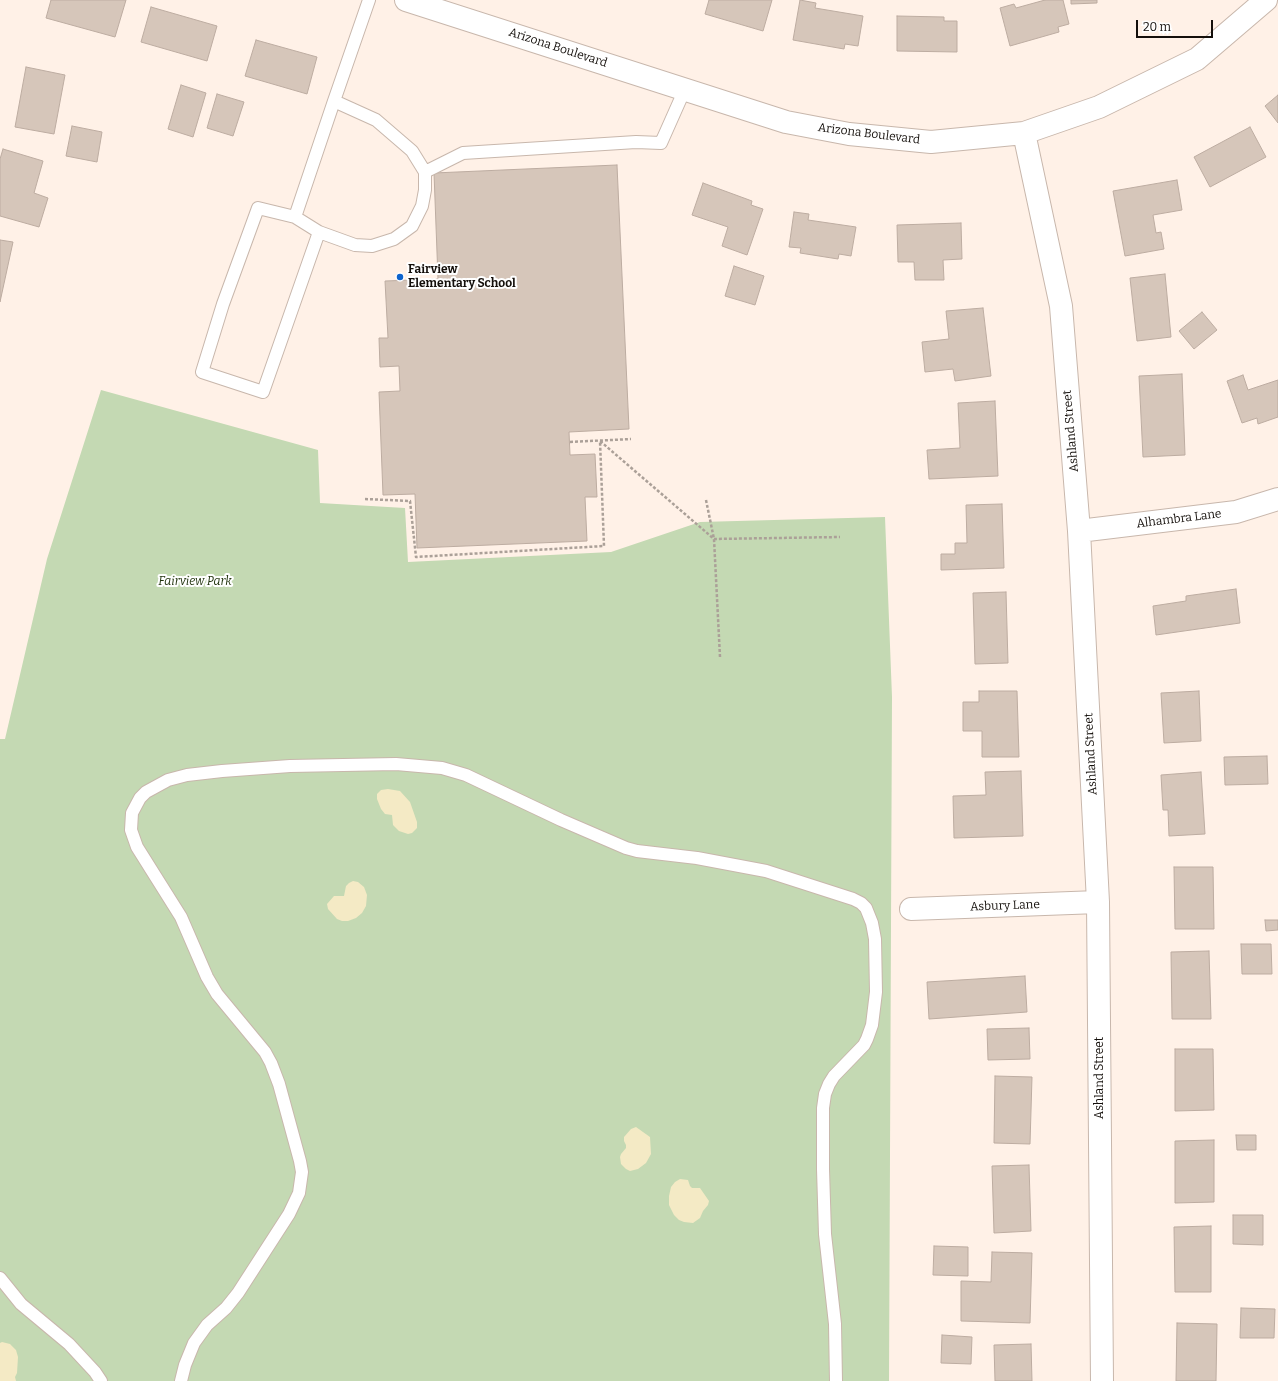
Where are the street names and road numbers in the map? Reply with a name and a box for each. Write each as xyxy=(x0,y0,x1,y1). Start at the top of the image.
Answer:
street label: Arizona Boulevard xyxy=(507,25,609,71)
street label: Arizona Boulevard xyxy=(817,121,921,147)
street label: Ashland Street xyxy=(1060,389,1082,473)
street label: Alhambra Lane xyxy=(1136,507,1222,531)
street label: Ashland Street xyxy=(1082,712,1100,796)
street label: Asbury Lane xyxy=(970,898,1040,914)
street label: Ashland Street xyxy=(1093,1037,1107,1119)

